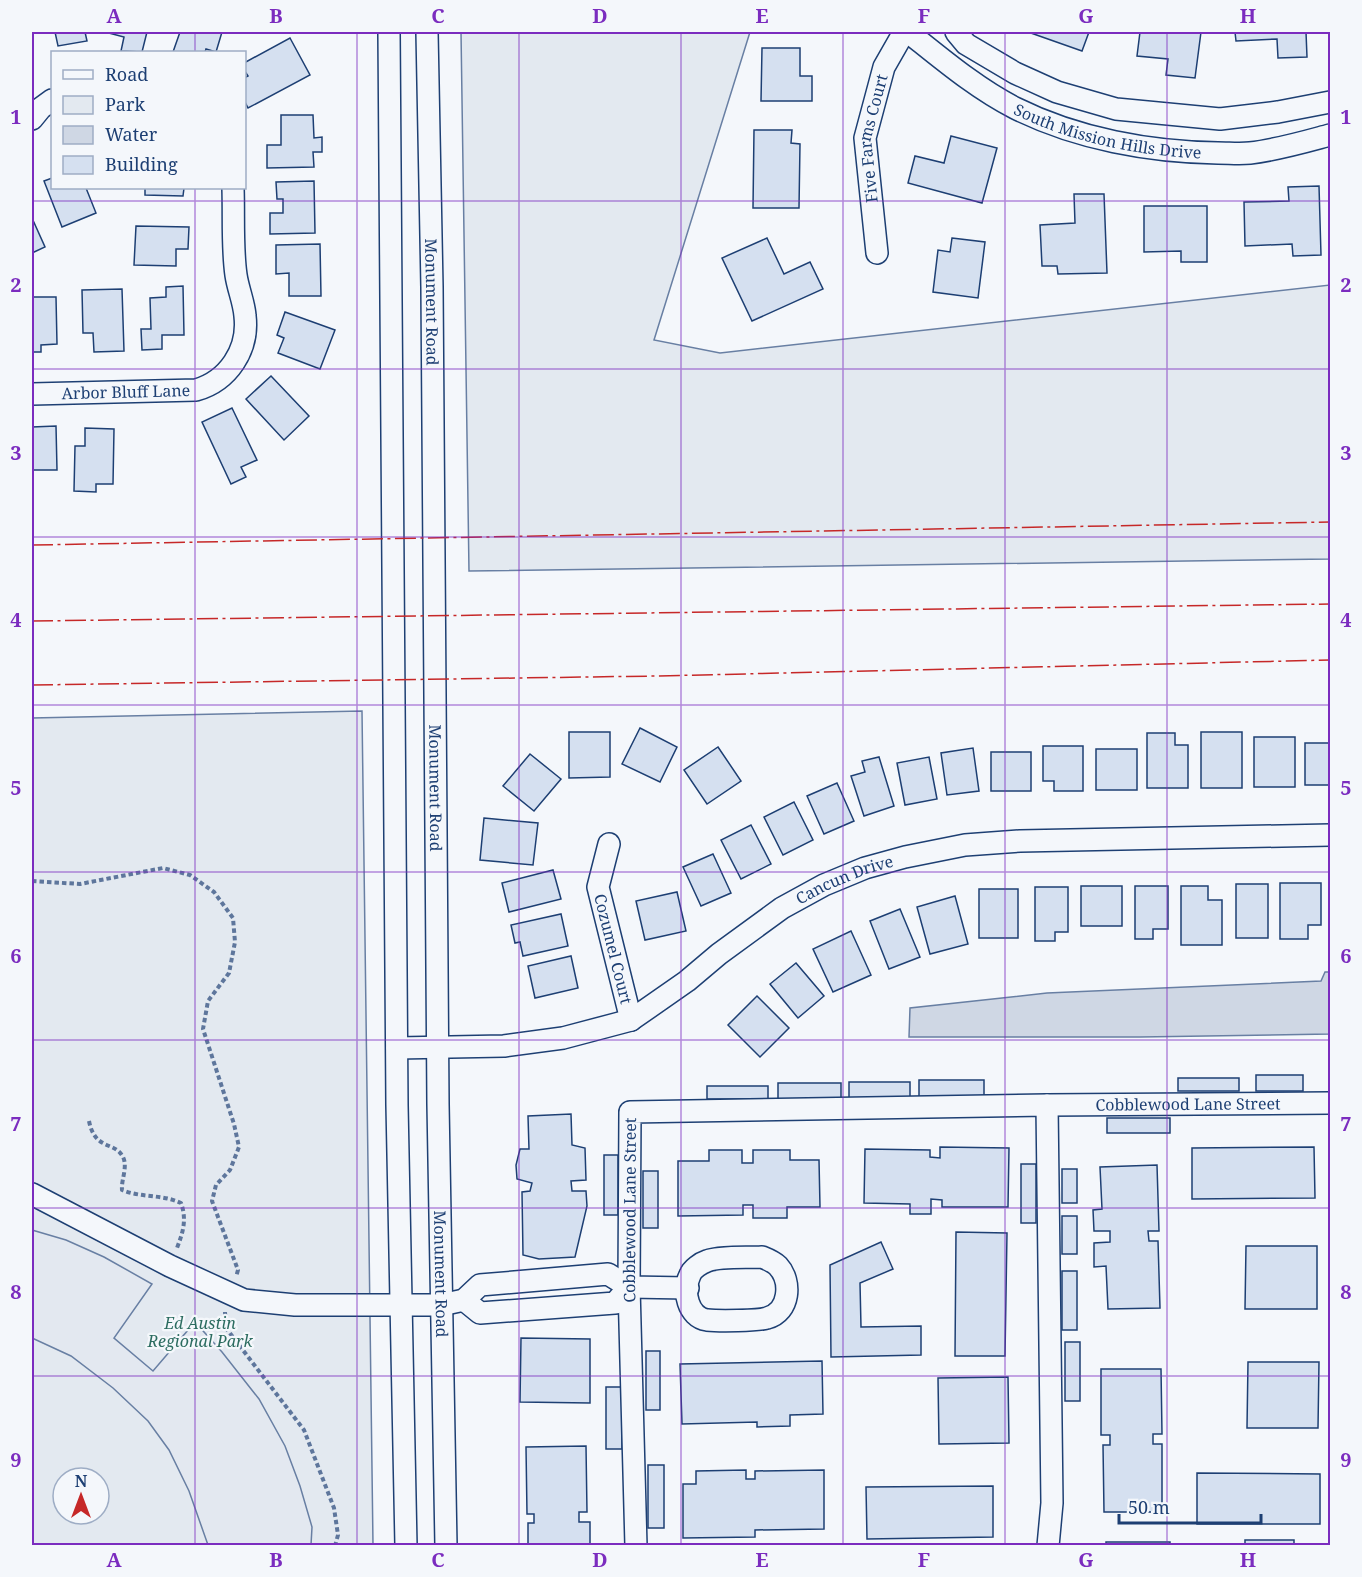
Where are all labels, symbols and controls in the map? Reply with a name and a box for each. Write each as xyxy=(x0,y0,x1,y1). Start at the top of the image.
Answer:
text: A xyxy=(106,2,122,29)
text: B xyxy=(269,2,283,29)
text: C xyxy=(431,2,445,29)
text: D xyxy=(592,2,608,29)
text: E xyxy=(755,2,769,29)
text: F xyxy=(918,2,930,29)
text: G xyxy=(1078,2,1094,29)
text: H xyxy=(1240,2,1256,29)
legend xyxy=(51,51,246,189)
text: Road xyxy=(105,62,148,86)
street label: Five Farms Court xyxy=(854,71,893,204)
text: Park xyxy=(105,92,145,116)
street label: South Mission Hills Drive xyxy=(1010,98,1202,164)
text: 1 xyxy=(10,103,22,130)
text: 1 xyxy=(1340,103,1352,130)
text: Water xyxy=(105,122,158,146)
text: Building xyxy=(105,152,178,176)
street label: Monument Road xyxy=(420,238,444,366)
text: 2 xyxy=(10,271,22,298)
text: 2 xyxy=(1340,271,1352,298)
street label: Arbor Bluff Lane xyxy=(61,379,191,404)
text: 3 xyxy=(10,439,22,466)
text: 3 xyxy=(1340,439,1352,466)
text: 4 xyxy=(10,606,22,633)
text: 4 xyxy=(1340,606,1352,633)
street label: Monument Road xyxy=(424,724,447,852)
text: 5 xyxy=(10,774,22,801)
text: 5 xyxy=(1340,774,1352,801)
street label: Cancun Drive xyxy=(792,850,896,909)
street label: Cozumel Court xyxy=(589,891,638,1006)
text: 6 xyxy=(10,942,22,969)
text: 6 xyxy=(1340,942,1352,969)
street label: Cobblewood Lane Street xyxy=(1095,1092,1281,1116)
text: 7 xyxy=(10,1110,22,1137)
text: 7 xyxy=(1340,1110,1352,1137)
street label: Cobblewood Lane Street xyxy=(618,1117,641,1303)
street label: Monument Road xyxy=(429,1210,453,1338)
text: 8 xyxy=(10,1278,22,1305)
text: 8 xyxy=(1340,1278,1352,1305)
park label: Ed Austin Regional Park xyxy=(146,1312,253,1352)
text: 9 xyxy=(10,1446,22,1473)
text: 9 xyxy=(1340,1446,1352,1473)
north arrow xyxy=(51,1466,111,1526)
text: N xyxy=(75,1470,88,1492)
scale bar xyxy=(1119,1487,1262,1525)
text: 50 m xyxy=(1128,1495,1170,1519)
text: A xyxy=(106,1546,122,1573)
text: B xyxy=(269,1546,283,1573)
text: C xyxy=(431,1546,445,1573)
text: D xyxy=(592,1546,608,1573)
text: E xyxy=(755,1546,769,1573)
text: F xyxy=(918,1546,930,1573)
text: G xyxy=(1078,1546,1094,1573)
text: H xyxy=(1240,1546,1256,1573)

